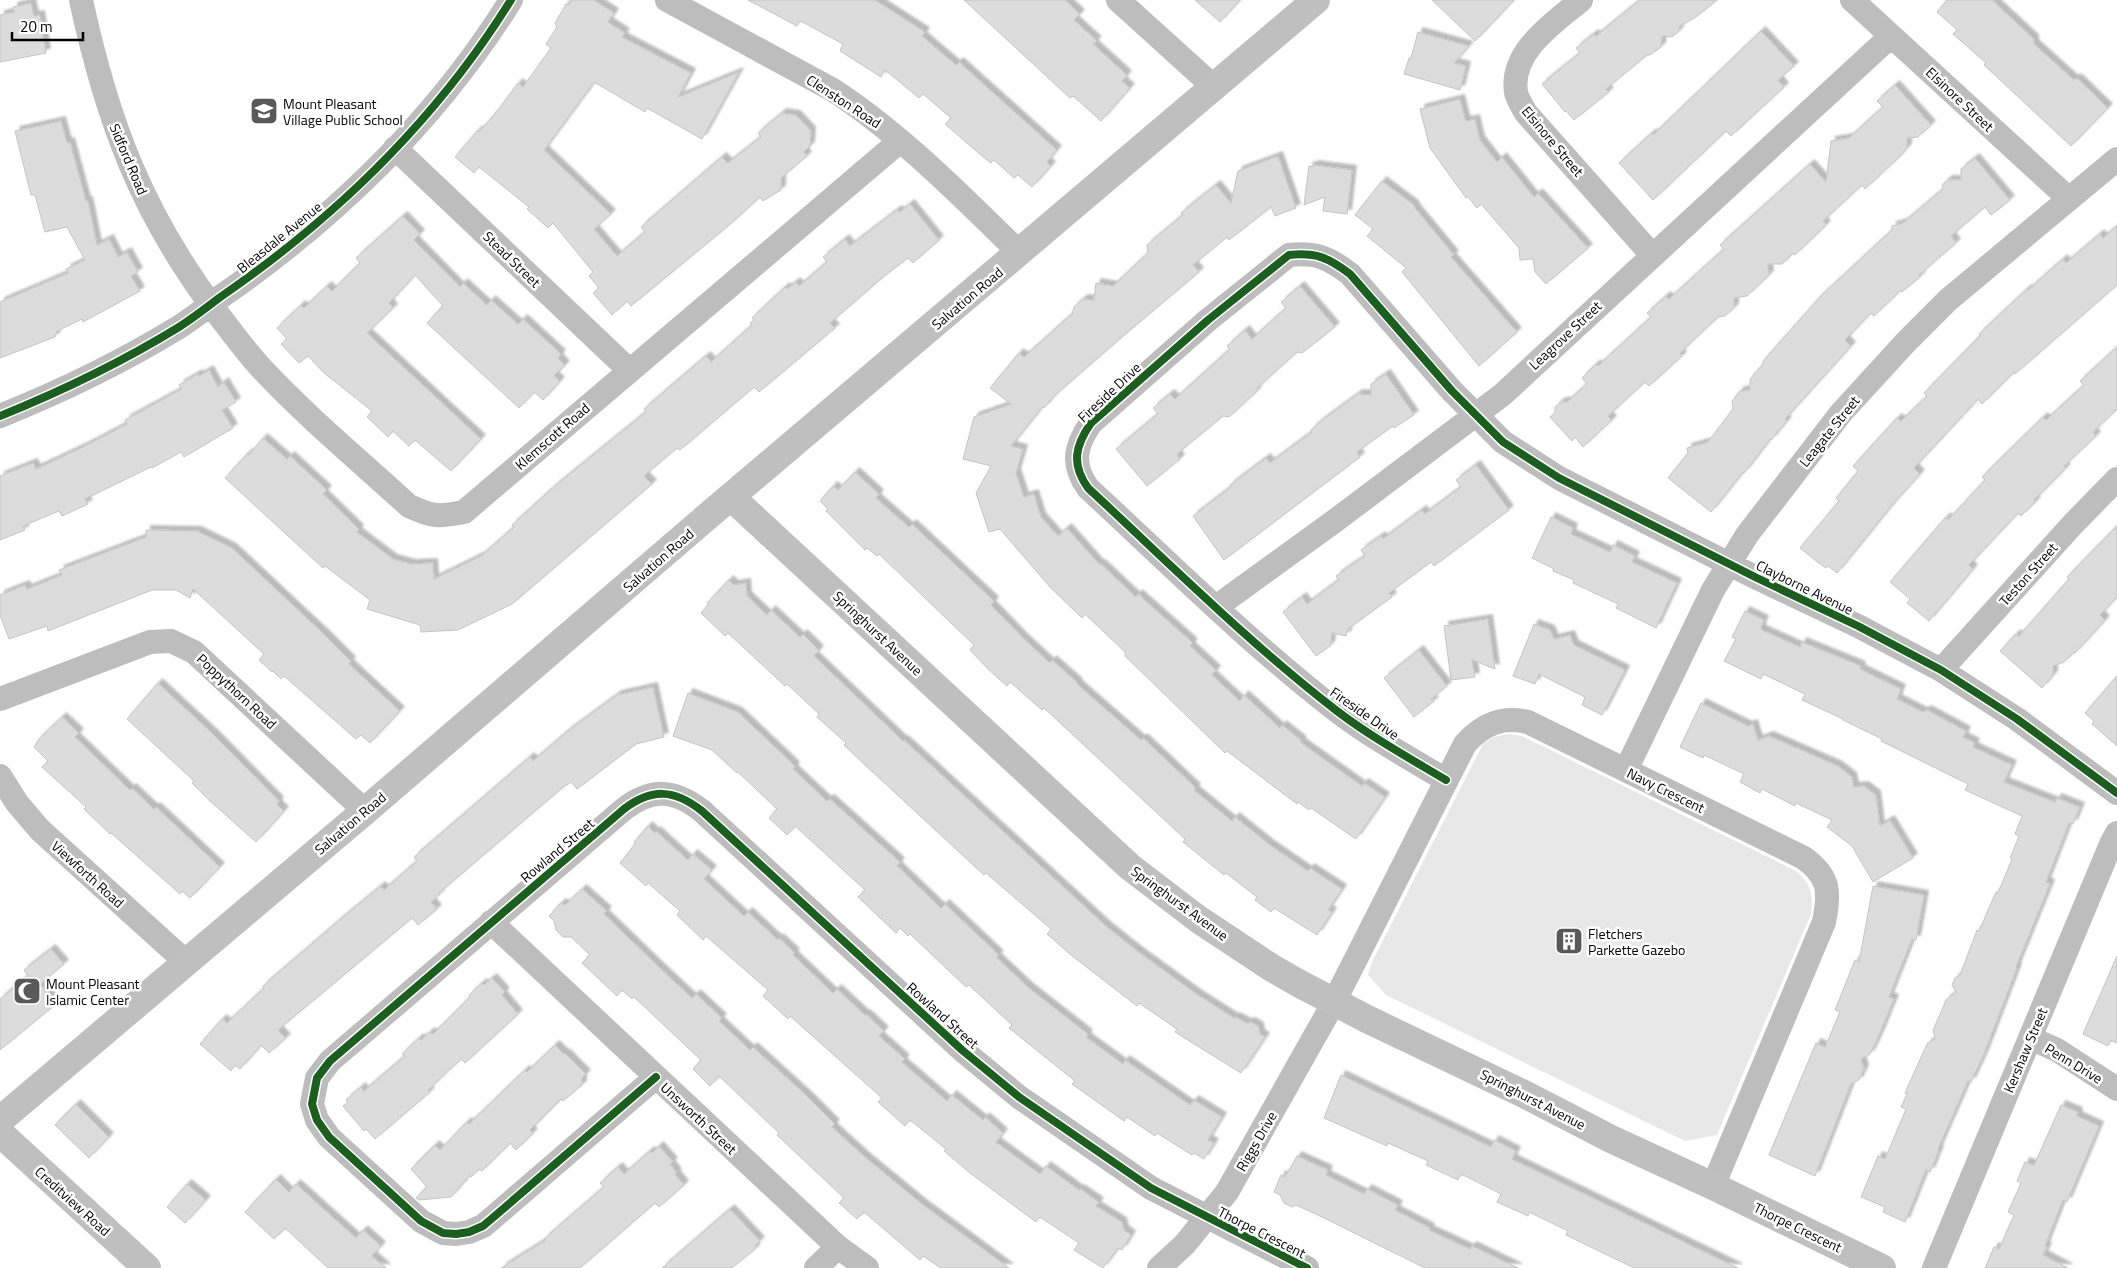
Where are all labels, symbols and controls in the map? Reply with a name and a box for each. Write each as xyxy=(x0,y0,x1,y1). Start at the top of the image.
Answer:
scale bar xyxy=(12,10,84,42)
text: 20 m xyxy=(20,15,53,38)
street label: Elsinore Street xyxy=(1921,62,1999,136)
street label: Clenston Road xyxy=(803,69,885,133)
place label: Mount Pleasant Village Public School xyxy=(283,93,403,130)
school or university icon: Mount Pleasant Village Public School xyxy=(249,96,279,126)
street label: Elsinore Street xyxy=(1517,101,1589,181)
street label: Sidford Road xyxy=(105,120,153,198)
street label: Bleasdale Avenue xyxy=(232,196,326,278)
street label: Stead Street xyxy=(478,226,546,292)
street label: Salvation Road xyxy=(927,262,1007,334)
street label: Leagrove Street xyxy=(1524,296,1606,374)
street label: Fireside Drive xyxy=(1073,357,1145,427)
street label: Leagate Street xyxy=(1794,391,1864,471)
street label: Klemscott Road xyxy=(510,398,594,474)
street label: Salvation Road xyxy=(618,523,698,597)
street label: Teston Street xyxy=(1994,538,2062,610)
street label: Clayborne Avenue xyxy=(1753,554,1857,620)
street label: Springhurst Avenue xyxy=(829,586,927,680)
street label: Poppythorn Road xyxy=(192,648,282,734)
street label: Fireside Drive xyxy=(1326,681,1404,745)
street label: Navy Crescent xyxy=(1624,762,1709,818)
street label: Salvation Road xyxy=(310,787,390,859)
street label: Rowland Street xyxy=(515,813,599,887)
street label: Viewforth Road xyxy=(47,836,129,912)
street label: Springhurst Avenue xyxy=(1127,861,1233,945)
place label: Fletchers Parkette Gazebo xyxy=(1588,923,1685,960)
building icon: Fletchers Parkette Gazebo xyxy=(1554,926,1584,956)
place label: Mount Pleasant Islamic Center xyxy=(46,973,140,1010)
mosque icon: Mount Pleasant Islamic Center xyxy=(12,976,42,1006)
street label: Rowland Street xyxy=(902,977,984,1053)
street label: Kershaw Street xyxy=(1998,1004,2052,1096)
street label: Penn Drive xyxy=(2041,1038,2107,1088)
street label: Springhurst Avenue xyxy=(1477,1063,1589,1135)
street label: Unsworth Street xyxy=(656,1077,742,1159)
street label: Riggs Drive xyxy=(1230,1107,1282,1175)
street label: Creditview Road xyxy=(30,1161,116,1241)
street label: Thorpe Crescent xyxy=(1750,1197,1846,1258)
street label: Thorpe Crescent xyxy=(1214,1201,1310,1263)

